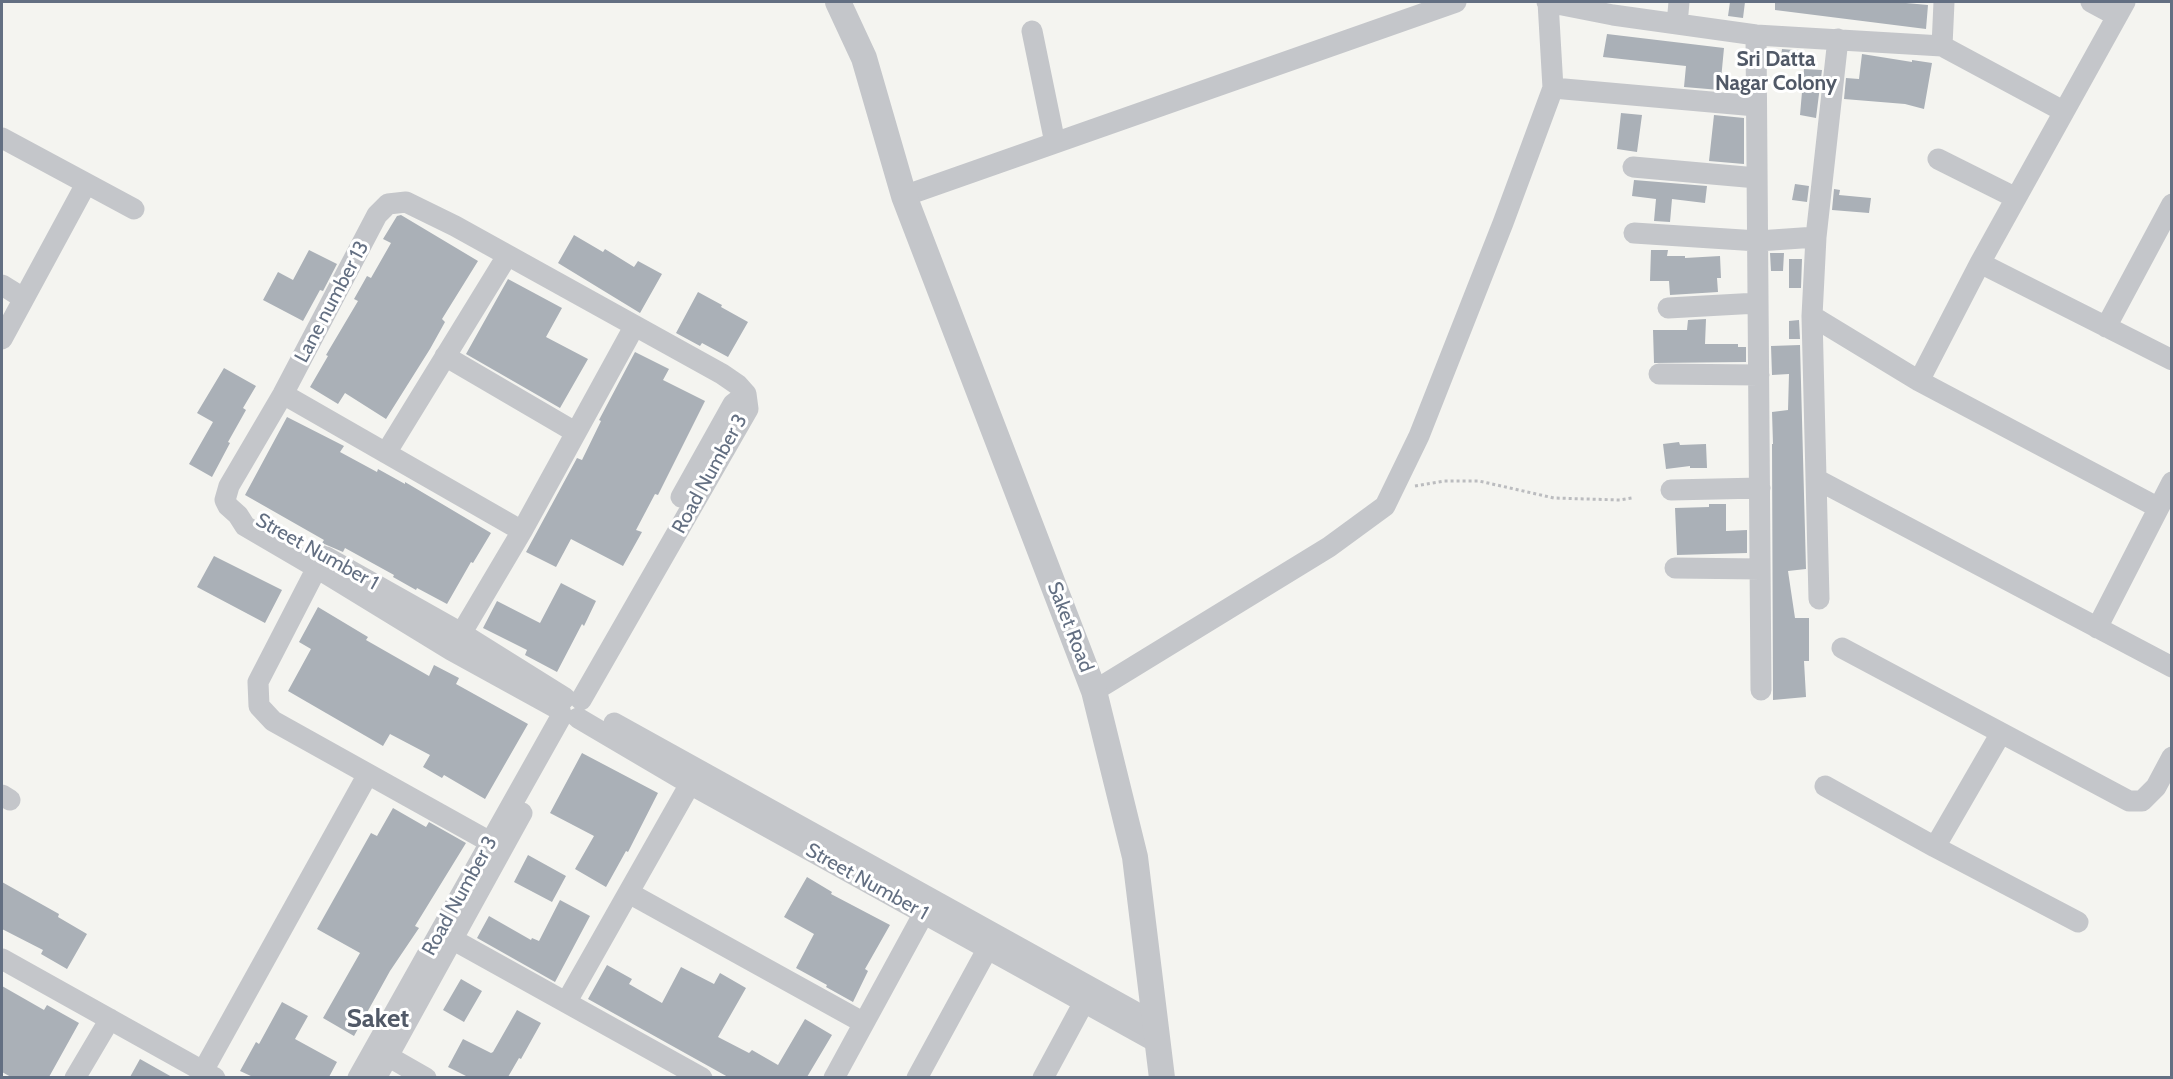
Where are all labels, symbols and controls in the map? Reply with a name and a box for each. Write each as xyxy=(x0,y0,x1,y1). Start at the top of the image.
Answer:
district label: Sri Datta Nagar Colony xyxy=(1715,47,1837,97)
street label: Lane number 13 xyxy=(290,237,374,367)
street label: Road Number 3 xyxy=(667,410,753,538)
street label: Street Number 1 xyxy=(252,508,382,596)
street label: Saket Road xyxy=(1042,579,1098,675)
street label: Road Number 3 xyxy=(417,832,503,960)
street label: Street Number 1 xyxy=(802,838,932,926)
district label: Saket xyxy=(347,1003,409,1035)

